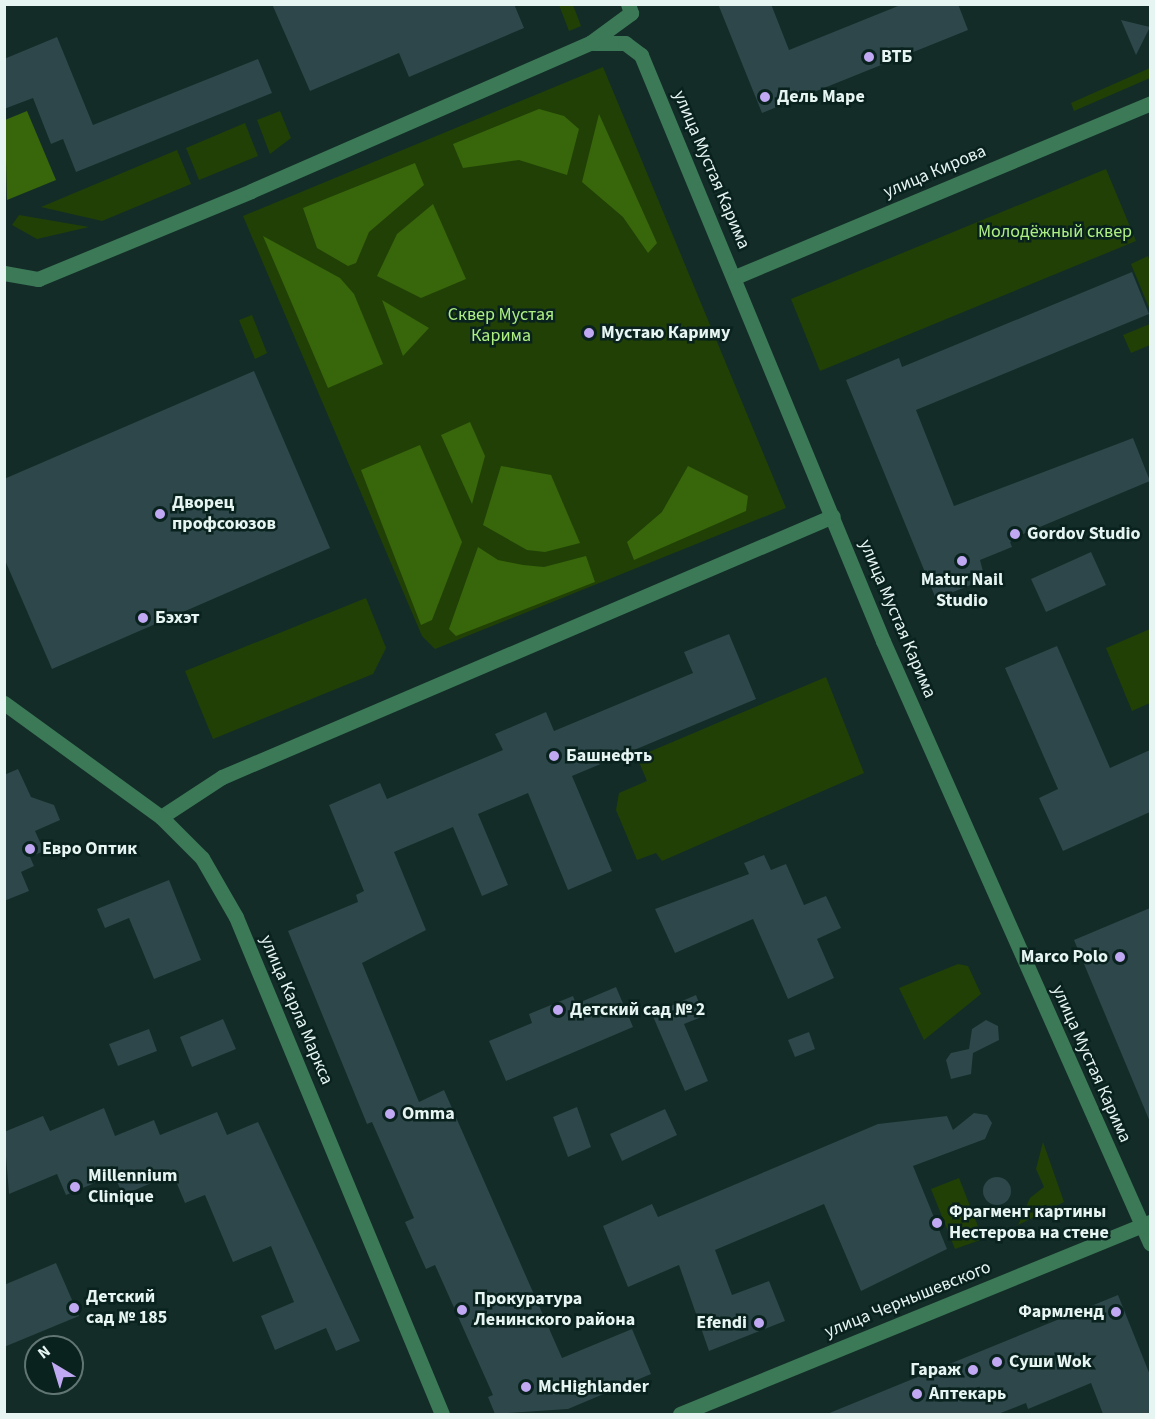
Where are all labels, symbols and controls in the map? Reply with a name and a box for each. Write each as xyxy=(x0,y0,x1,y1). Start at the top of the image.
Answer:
place label: ВТБ xyxy=(881,46,912,68)
marker: ВТБ xyxy=(862,50,876,64)
place label: Дель Маре xyxy=(777,86,865,108)
street label: улица Мустая Карима xyxy=(668,87,754,253)
marker: Дель Маре xyxy=(758,90,772,104)
street label: улица Кирова xyxy=(880,141,990,203)
park label: Молодёжный сквер xyxy=(978,221,1132,243)
park label: Сквер Мустая Карима xyxy=(448,305,554,348)
place label: Мустаю Кариму xyxy=(601,322,730,344)
marker: Мустаю Кариму xyxy=(582,326,596,340)
place label: Дворец профсоюзов xyxy=(172,493,276,536)
marker: Дворец профсоюзов xyxy=(153,507,167,521)
place label: Gordov Studio xyxy=(1027,523,1141,545)
marker: Gordov Studio xyxy=(1008,527,1022,541)
street label: улица Мустая Карима xyxy=(854,536,940,702)
marker: Matur Nail Studio xyxy=(955,554,969,568)
place label: Matur Nail Studio xyxy=(921,570,1003,612)
place label: Бэхэт xyxy=(155,607,200,629)
marker: Бэхэт xyxy=(136,611,150,625)
place label: Башнефть xyxy=(566,745,652,767)
marker: Башнефть xyxy=(547,749,561,763)
place label: Евро Оптик xyxy=(42,838,137,860)
marker: Евро Оптик xyxy=(23,842,37,856)
street label: улица Карла Маркса xyxy=(255,932,337,1088)
place label: Marco Polo xyxy=(1021,946,1108,968)
marker: Marco Polo xyxy=(1113,950,1127,964)
street label: улица Мустая Карима xyxy=(1047,982,1135,1146)
place label: Детский сад № 2 xyxy=(570,999,705,1021)
marker: Детский сад № 2 xyxy=(551,1003,565,1017)
place label: Omma xyxy=(402,1103,455,1125)
marker: Omma xyxy=(383,1107,397,1121)
place label: Millennium Clinique xyxy=(88,1166,178,1208)
marker: Millennium Clinique xyxy=(66,1178,84,1196)
place label: Фрагмент картины Нестерова на стене xyxy=(949,1202,1109,1244)
marker: Фрагмент картины Нестерова на стене xyxy=(930,1216,944,1230)
street label: улица Чернышевского xyxy=(822,1257,994,1343)
place label: Детский сад № 185 xyxy=(86,1287,167,1330)
place label: Прокуратура Ленинского района xyxy=(474,1289,635,1332)
marker: Детский сад № 185 xyxy=(67,1301,81,1315)
place label: Фармленд xyxy=(1018,1301,1104,1323)
marker: Прокуратура Ленинского района xyxy=(455,1303,469,1317)
marker: Фармленд xyxy=(1109,1305,1123,1319)
place label: Efendi xyxy=(696,1312,747,1334)
marker: Efendi xyxy=(752,1316,766,1330)
north arrow xyxy=(24,1335,84,1395)
text: N xyxy=(33,1340,55,1364)
place label: Суши Wok xyxy=(1009,1351,1092,1373)
marker: Суши Wok xyxy=(990,1355,1004,1369)
place label: Гараж xyxy=(910,1359,961,1381)
marker: Гараж xyxy=(966,1363,980,1377)
place label: McHighlander xyxy=(538,1376,649,1398)
marker: McHighlander xyxy=(519,1380,533,1394)
place label: Аптекарь xyxy=(929,1383,1006,1405)
marker: Аптекарь xyxy=(910,1387,924,1401)

